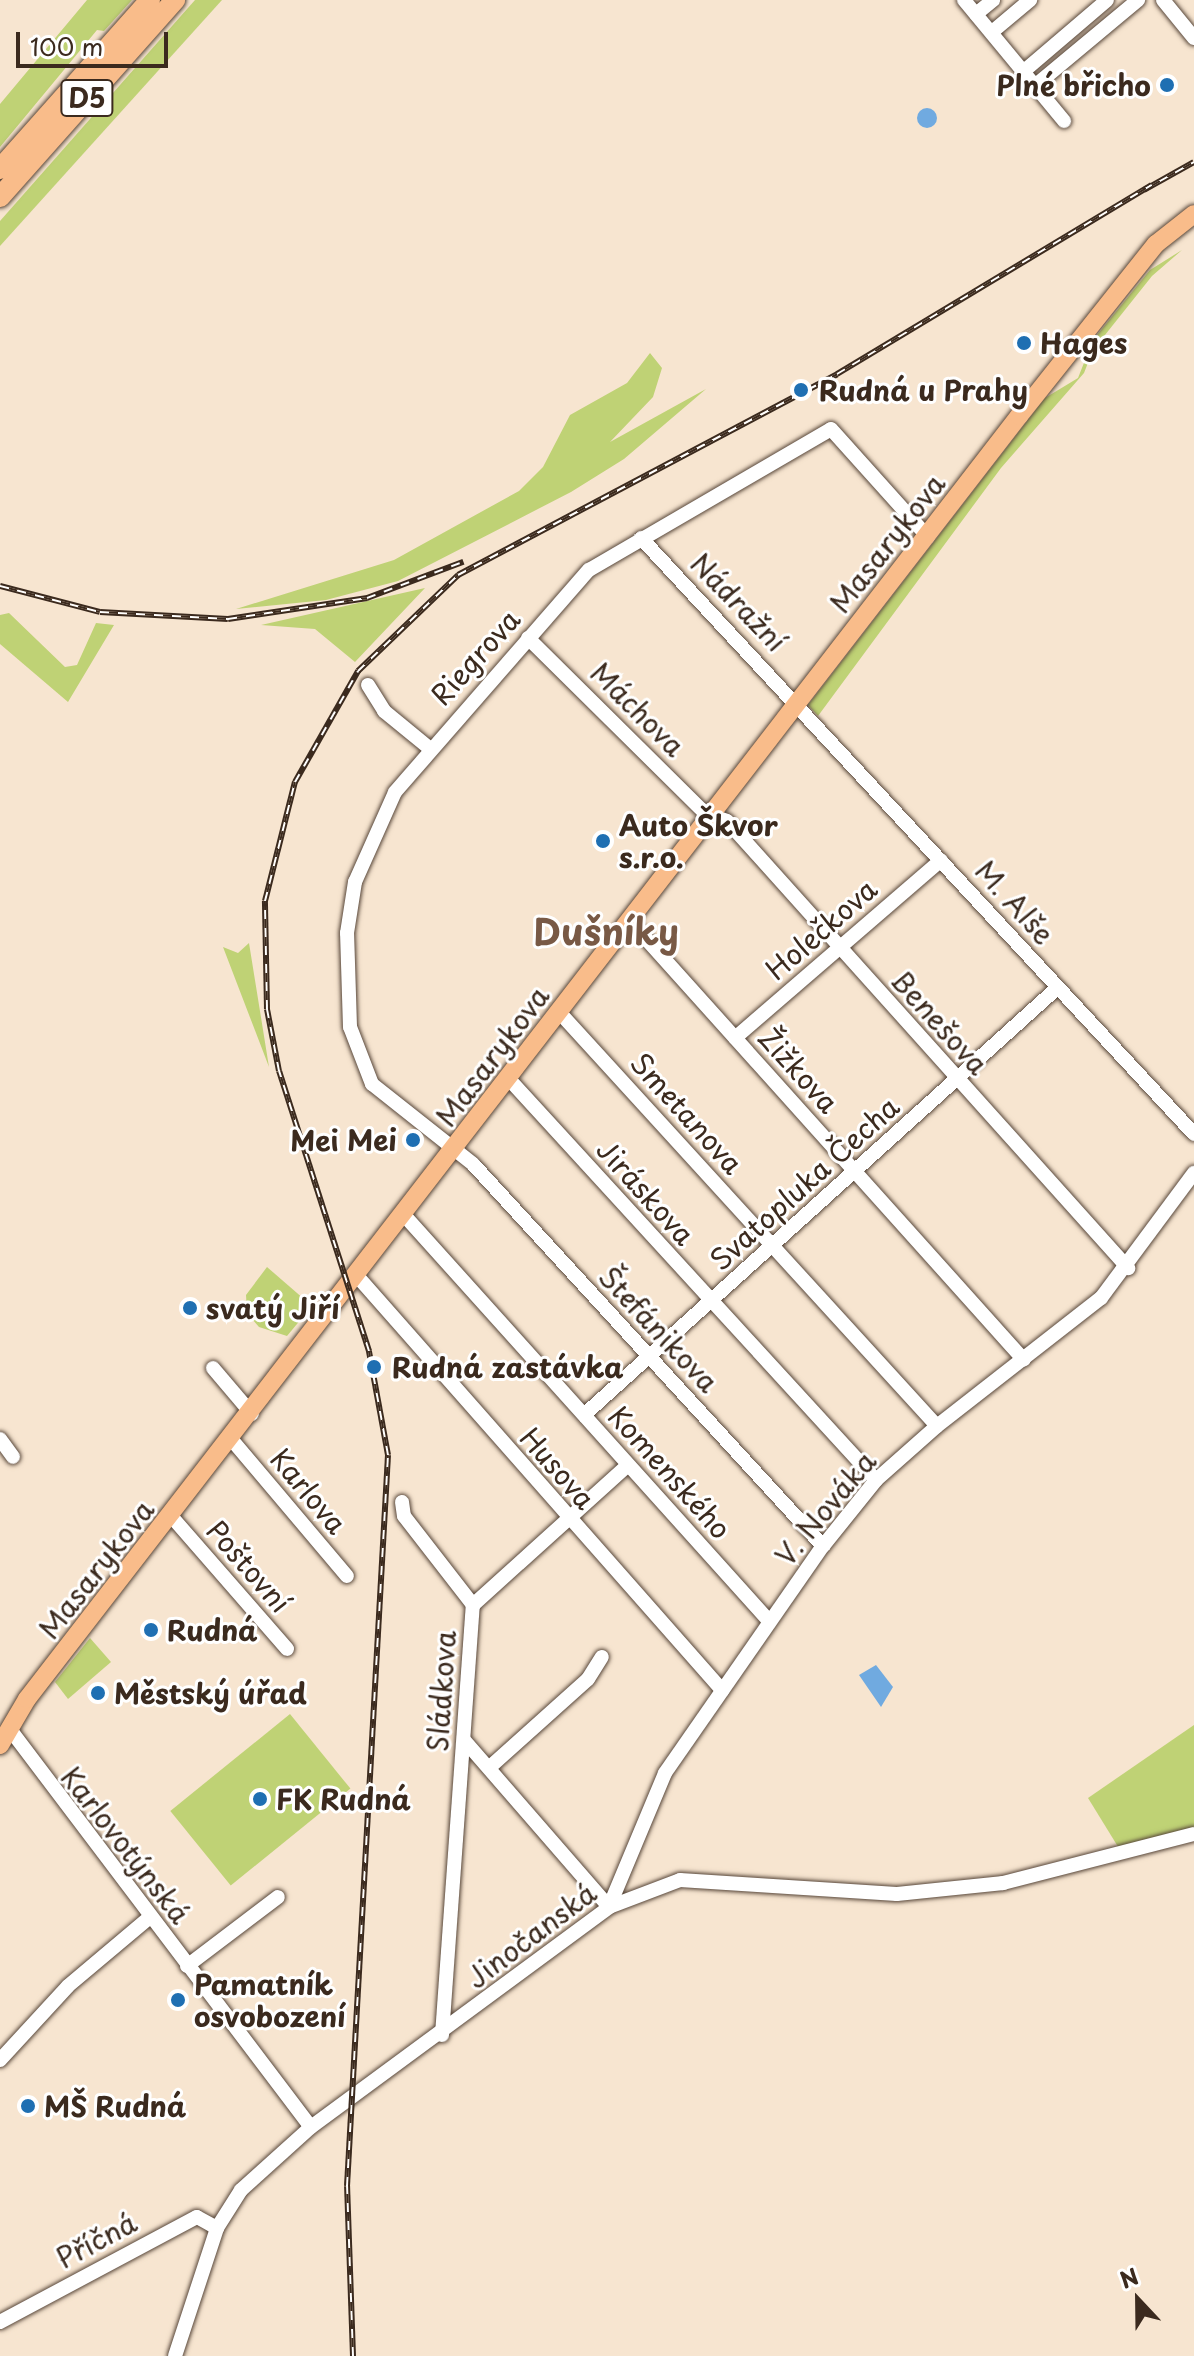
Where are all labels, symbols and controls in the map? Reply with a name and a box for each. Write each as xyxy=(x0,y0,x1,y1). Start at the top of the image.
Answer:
scale bar xyxy=(20,16,172,66)
text: 100 m xyxy=(30,28,103,64)
place label: Plné břicho xyxy=(995,68,1151,102)
road number: D5 xyxy=(59,76,115,120)
marker: Plné břicho xyxy=(1158,76,1176,94)
place label: Hages xyxy=(1040,326,1127,360)
marker: Hages xyxy=(1015,334,1033,352)
place label: Rudná u Prahy xyxy=(819,373,1029,407)
marker: Rudná u Prahy xyxy=(790,379,812,401)
street label: Masarykova xyxy=(822,467,952,619)
street label: Nádražní xyxy=(684,546,794,658)
street label: Riegrova xyxy=(423,602,527,712)
street label: Máchova xyxy=(584,655,692,763)
place label: Auto Škvor s.r.o. xyxy=(619,808,780,874)
marker: Auto Škvor s.r.o. xyxy=(594,832,612,850)
street label: M. Alše xyxy=(969,853,1061,951)
street label: Holečkova xyxy=(759,872,883,986)
district label: Dušníky xyxy=(533,909,679,953)
street label: Benešova xyxy=(885,963,995,1081)
street label: Masarykova xyxy=(428,979,556,1133)
street label: Žižkova xyxy=(752,1021,846,1119)
street label: Smetanova xyxy=(624,1045,750,1181)
street label: Svatopluka Čecha xyxy=(702,1089,906,1277)
place label: Mei Mei xyxy=(288,1123,397,1157)
marker: Mei Mei xyxy=(404,1131,422,1149)
street label: Jiráskova xyxy=(590,1133,702,1251)
street label: Štefánikova xyxy=(592,1259,726,1399)
place label: svatý Jiří xyxy=(206,1291,339,1325)
marker: svatý Jiří xyxy=(181,1299,199,1317)
place label: Rudná zastávka xyxy=(392,1350,625,1384)
marker: Rudná zastávka xyxy=(363,1356,385,1378)
street label: Komenského xyxy=(602,1399,738,1545)
street label: Husova xyxy=(514,1421,602,1515)
street label: Karlova xyxy=(264,1442,354,1540)
street label: V. Nováka xyxy=(767,1444,883,1572)
street label: Masarykova xyxy=(31,1493,161,1645)
street label: Poštovní xyxy=(200,1513,298,1619)
place label: Rudná xyxy=(167,1613,258,1647)
marker: Rudná xyxy=(142,1621,160,1639)
street label: Sládkova xyxy=(420,1629,462,1753)
place label: Městský úřad xyxy=(114,1676,308,1710)
marker: Městský úřad xyxy=(89,1684,107,1702)
street label: Karlovotýnská xyxy=(55,1760,197,1930)
place label: FK Rudná xyxy=(276,1782,412,1816)
marker: FK Rudná xyxy=(251,1790,269,1808)
street label: Jinočanská xyxy=(460,1875,602,1995)
place label: Pamatník osvobození xyxy=(194,1967,345,2033)
marker: Pamatník osvobození xyxy=(169,1991,187,2009)
place label: MŠ Rudná xyxy=(44,2089,188,2123)
marker: MŠ Rudná xyxy=(19,2097,37,2115)
street label: Příčná xyxy=(50,2205,142,2275)
text: N xyxy=(1115,2259,1143,2296)
north arrow xyxy=(1098,2260,1178,2340)

